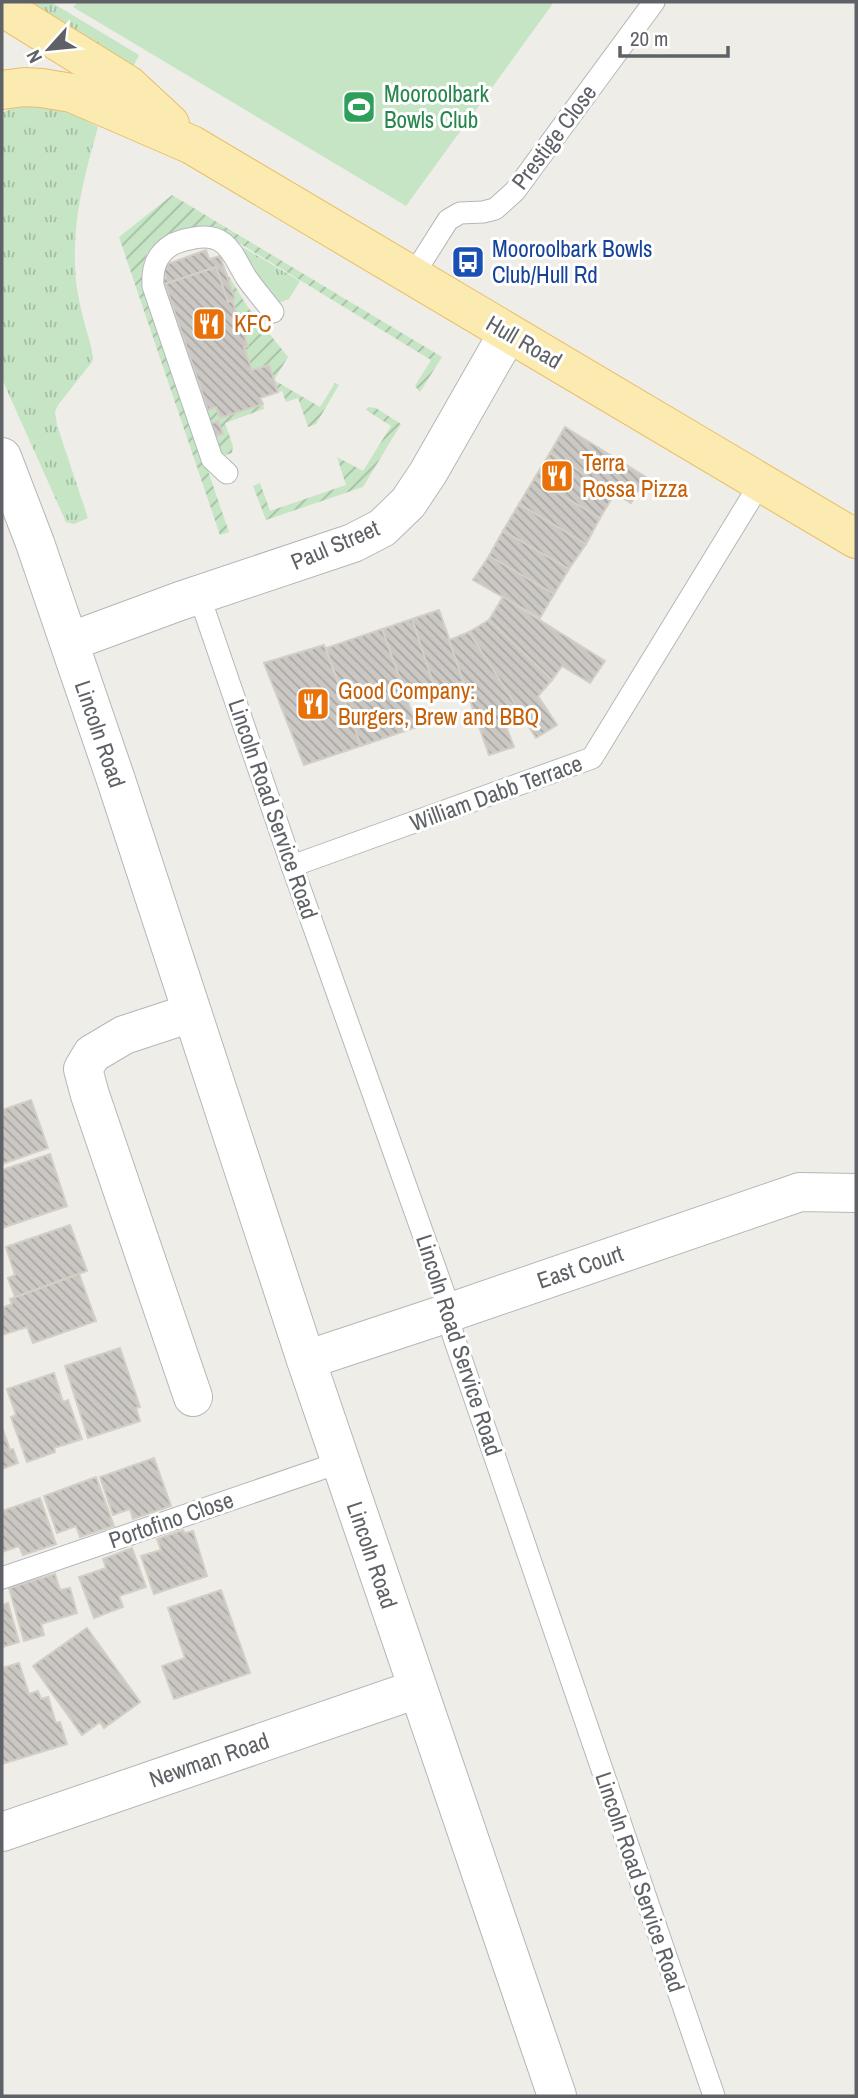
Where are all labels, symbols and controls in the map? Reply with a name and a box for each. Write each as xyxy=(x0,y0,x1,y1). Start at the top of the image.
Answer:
north arrow xyxy=(14,14,84,84)
scale bar xyxy=(620,14,728,58)
text: 20 m xyxy=(630,24,668,53)
text: N xyxy=(20,46,48,68)
place label: Mooroolbark Bowls Club xyxy=(384,78,489,135)
street label: Prestige Close xyxy=(504,78,603,195)
sports icon: Mooroolbark Bowls Club xyxy=(340,88,378,126)
place label: Mooroolbark Bowls Club/Hull Rd xyxy=(492,233,652,290)
bus stop icon: Mooroolbark Bowls Club/Hull Rd xyxy=(449,243,487,281)
restaurant icon: KFC xyxy=(190,305,228,343)
street label: Hull Road xyxy=(481,307,568,376)
place label: KFC xyxy=(234,308,272,339)
place label: Terra Rossa Pizza xyxy=(582,447,688,504)
restaurant icon: Terra Rossa Pizza xyxy=(538,457,576,495)
street label: Paul Street xyxy=(286,512,384,577)
place label: Good Company: Burgers, Brew and BBQ xyxy=(338,675,539,732)
street label: Lincoln Road xyxy=(68,676,133,791)
restaurant icon: Good Company: Burgers, Brew and BBQ xyxy=(294,685,332,723)
street label: Lincoln Road Service Road xyxy=(221,695,326,923)
street label: William Dabb Terrace xyxy=(405,747,586,838)
street label: Lincoln Road Service Road xyxy=(409,1230,510,1459)
street label: East Court xyxy=(533,1237,627,1296)
street label: Portofino Close xyxy=(104,1484,237,1555)
street label: Lincoln Road xyxy=(340,1497,405,1612)
street label: Newman Road xyxy=(145,1725,273,1794)
street label: Lincoln Road Service Road xyxy=(588,1768,693,1996)

